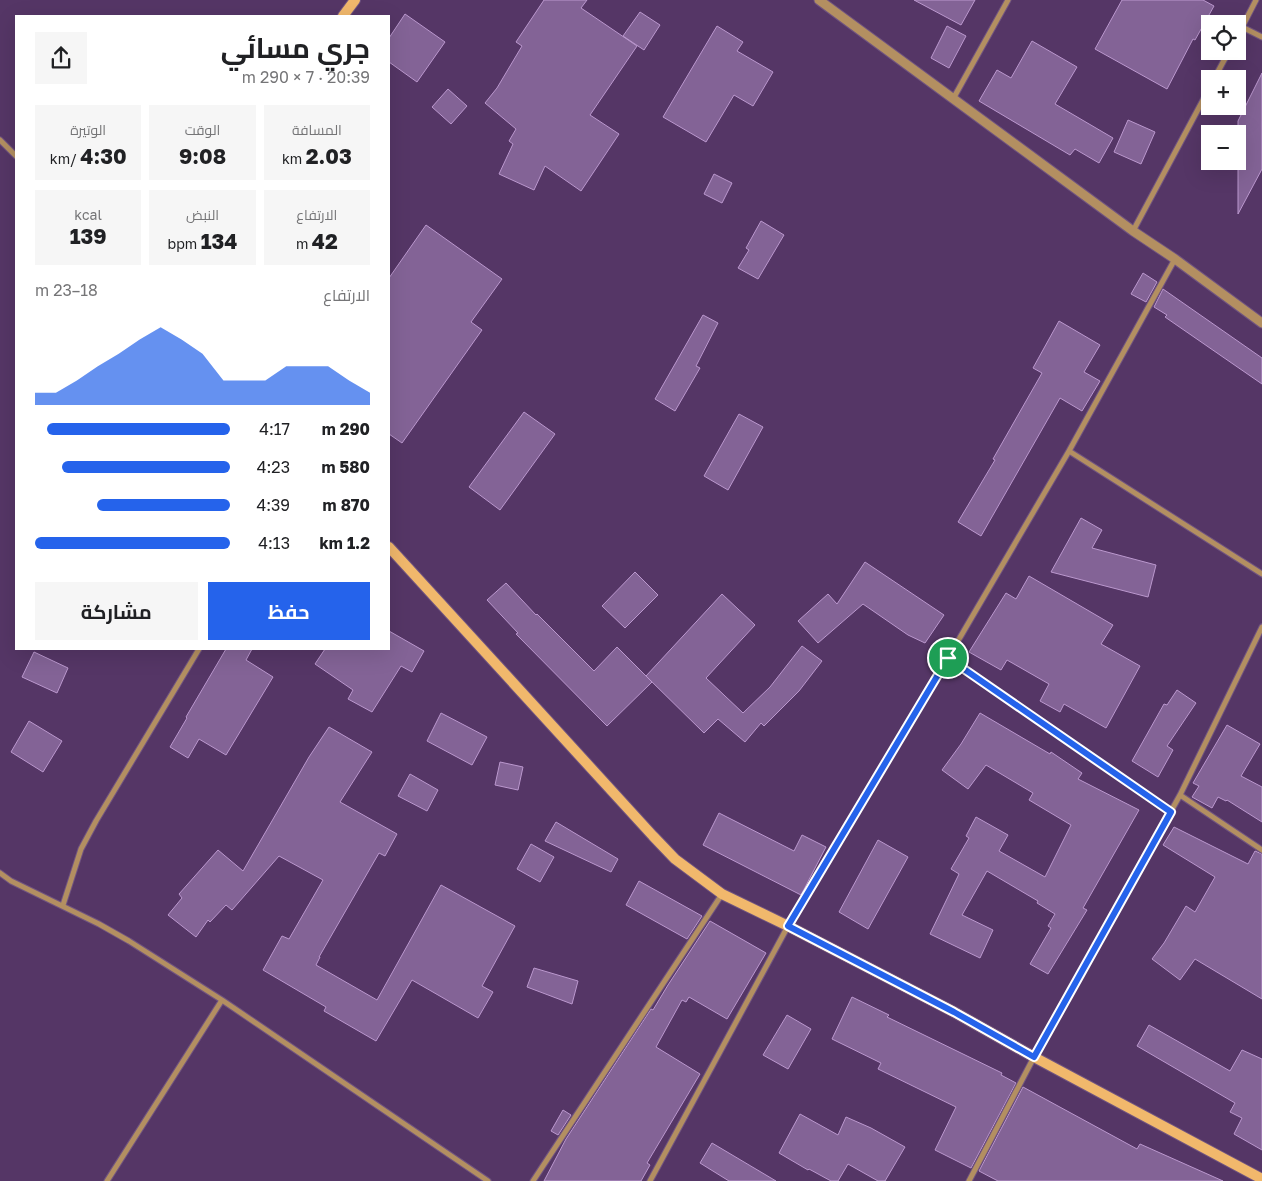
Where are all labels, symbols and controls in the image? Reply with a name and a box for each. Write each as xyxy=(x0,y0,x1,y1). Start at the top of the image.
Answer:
map controls xyxy=(1201,15,1246,170)
button: locate xyxy=(1201,15,1246,60)
text: جري مسائي xyxy=(221,31,370,64)
button: share xyxy=(35,32,87,84)
text: 20:39 · 7 × 290 m xyxy=(242,67,370,87)
button: + xyxy=(1201,70,1246,115)
text: الوتيرة xyxy=(70,121,106,138)
text: الوقت xyxy=(185,121,220,138)
text: المسافة xyxy=(292,121,342,138)
button: − xyxy=(1201,125,1246,170)
text: 4:30 xyxy=(80,143,127,169)
text: 9:08 xyxy=(179,143,226,169)
text: 2.03 xyxy=(306,143,352,169)
text: /km xyxy=(50,150,80,167)
text: km xyxy=(282,150,306,167)
text: kcal xyxy=(74,206,102,223)
text: النبض xyxy=(186,206,219,223)
text: الارتفاع xyxy=(296,206,337,223)
text: 139 xyxy=(70,223,107,249)
text: 134 xyxy=(201,228,237,254)
text: 42 xyxy=(312,228,338,254)
text: bpm xyxy=(168,235,201,252)
text: m xyxy=(296,235,312,252)
text: 18–23 m xyxy=(35,280,98,300)
text: الارتفاع xyxy=(323,285,370,305)
text: 4:17 xyxy=(259,419,290,439)
text: 290 m xyxy=(322,419,370,439)
text: 4:23 xyxy=(257,457,290,477)
text: 580 m xyxy=(322,457,370,477)
text: 4:39 xyxy=(256,495,290,515)
text: 870 m xyxy=(323,495,370,515)
text: 4:13 xyxy=(258,533,290,553)
text: 1.2 km xyxy=(320,533,370,553)
button: مشاركة xyxy=(35,582,198,640)
button: حفظ xyxy=(208,582,370,640)
pin xyxy=(927,637,969,679)
icon: arrive xyxy=(934,644,962,672)

